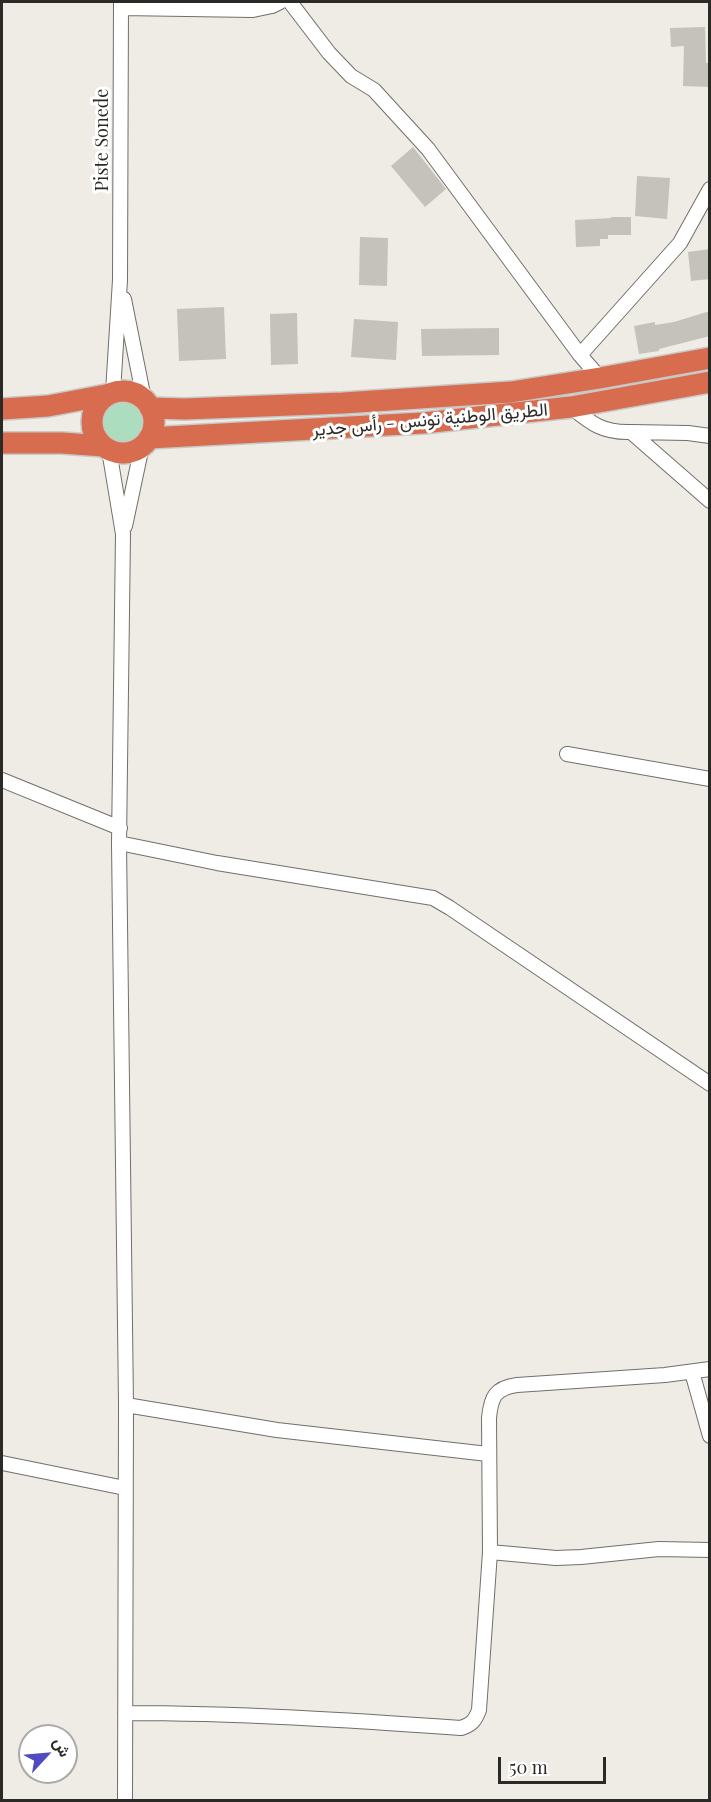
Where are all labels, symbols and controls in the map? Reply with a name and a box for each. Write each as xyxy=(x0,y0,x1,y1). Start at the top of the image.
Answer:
street label: Piste Sonede xyxy=(91,89,113,191)
street label: الطريق الوطنية تونس - رأس جدير xyxy=(311,399,549,441)
north arrow xyxy=(18,1724,78,1784)
text: ش xyxy=(49,1734,76,1760)
scale bar xyxy=(501,1745,609,1783)
text: 50 m xyxy=(509,1755,548,1779)

